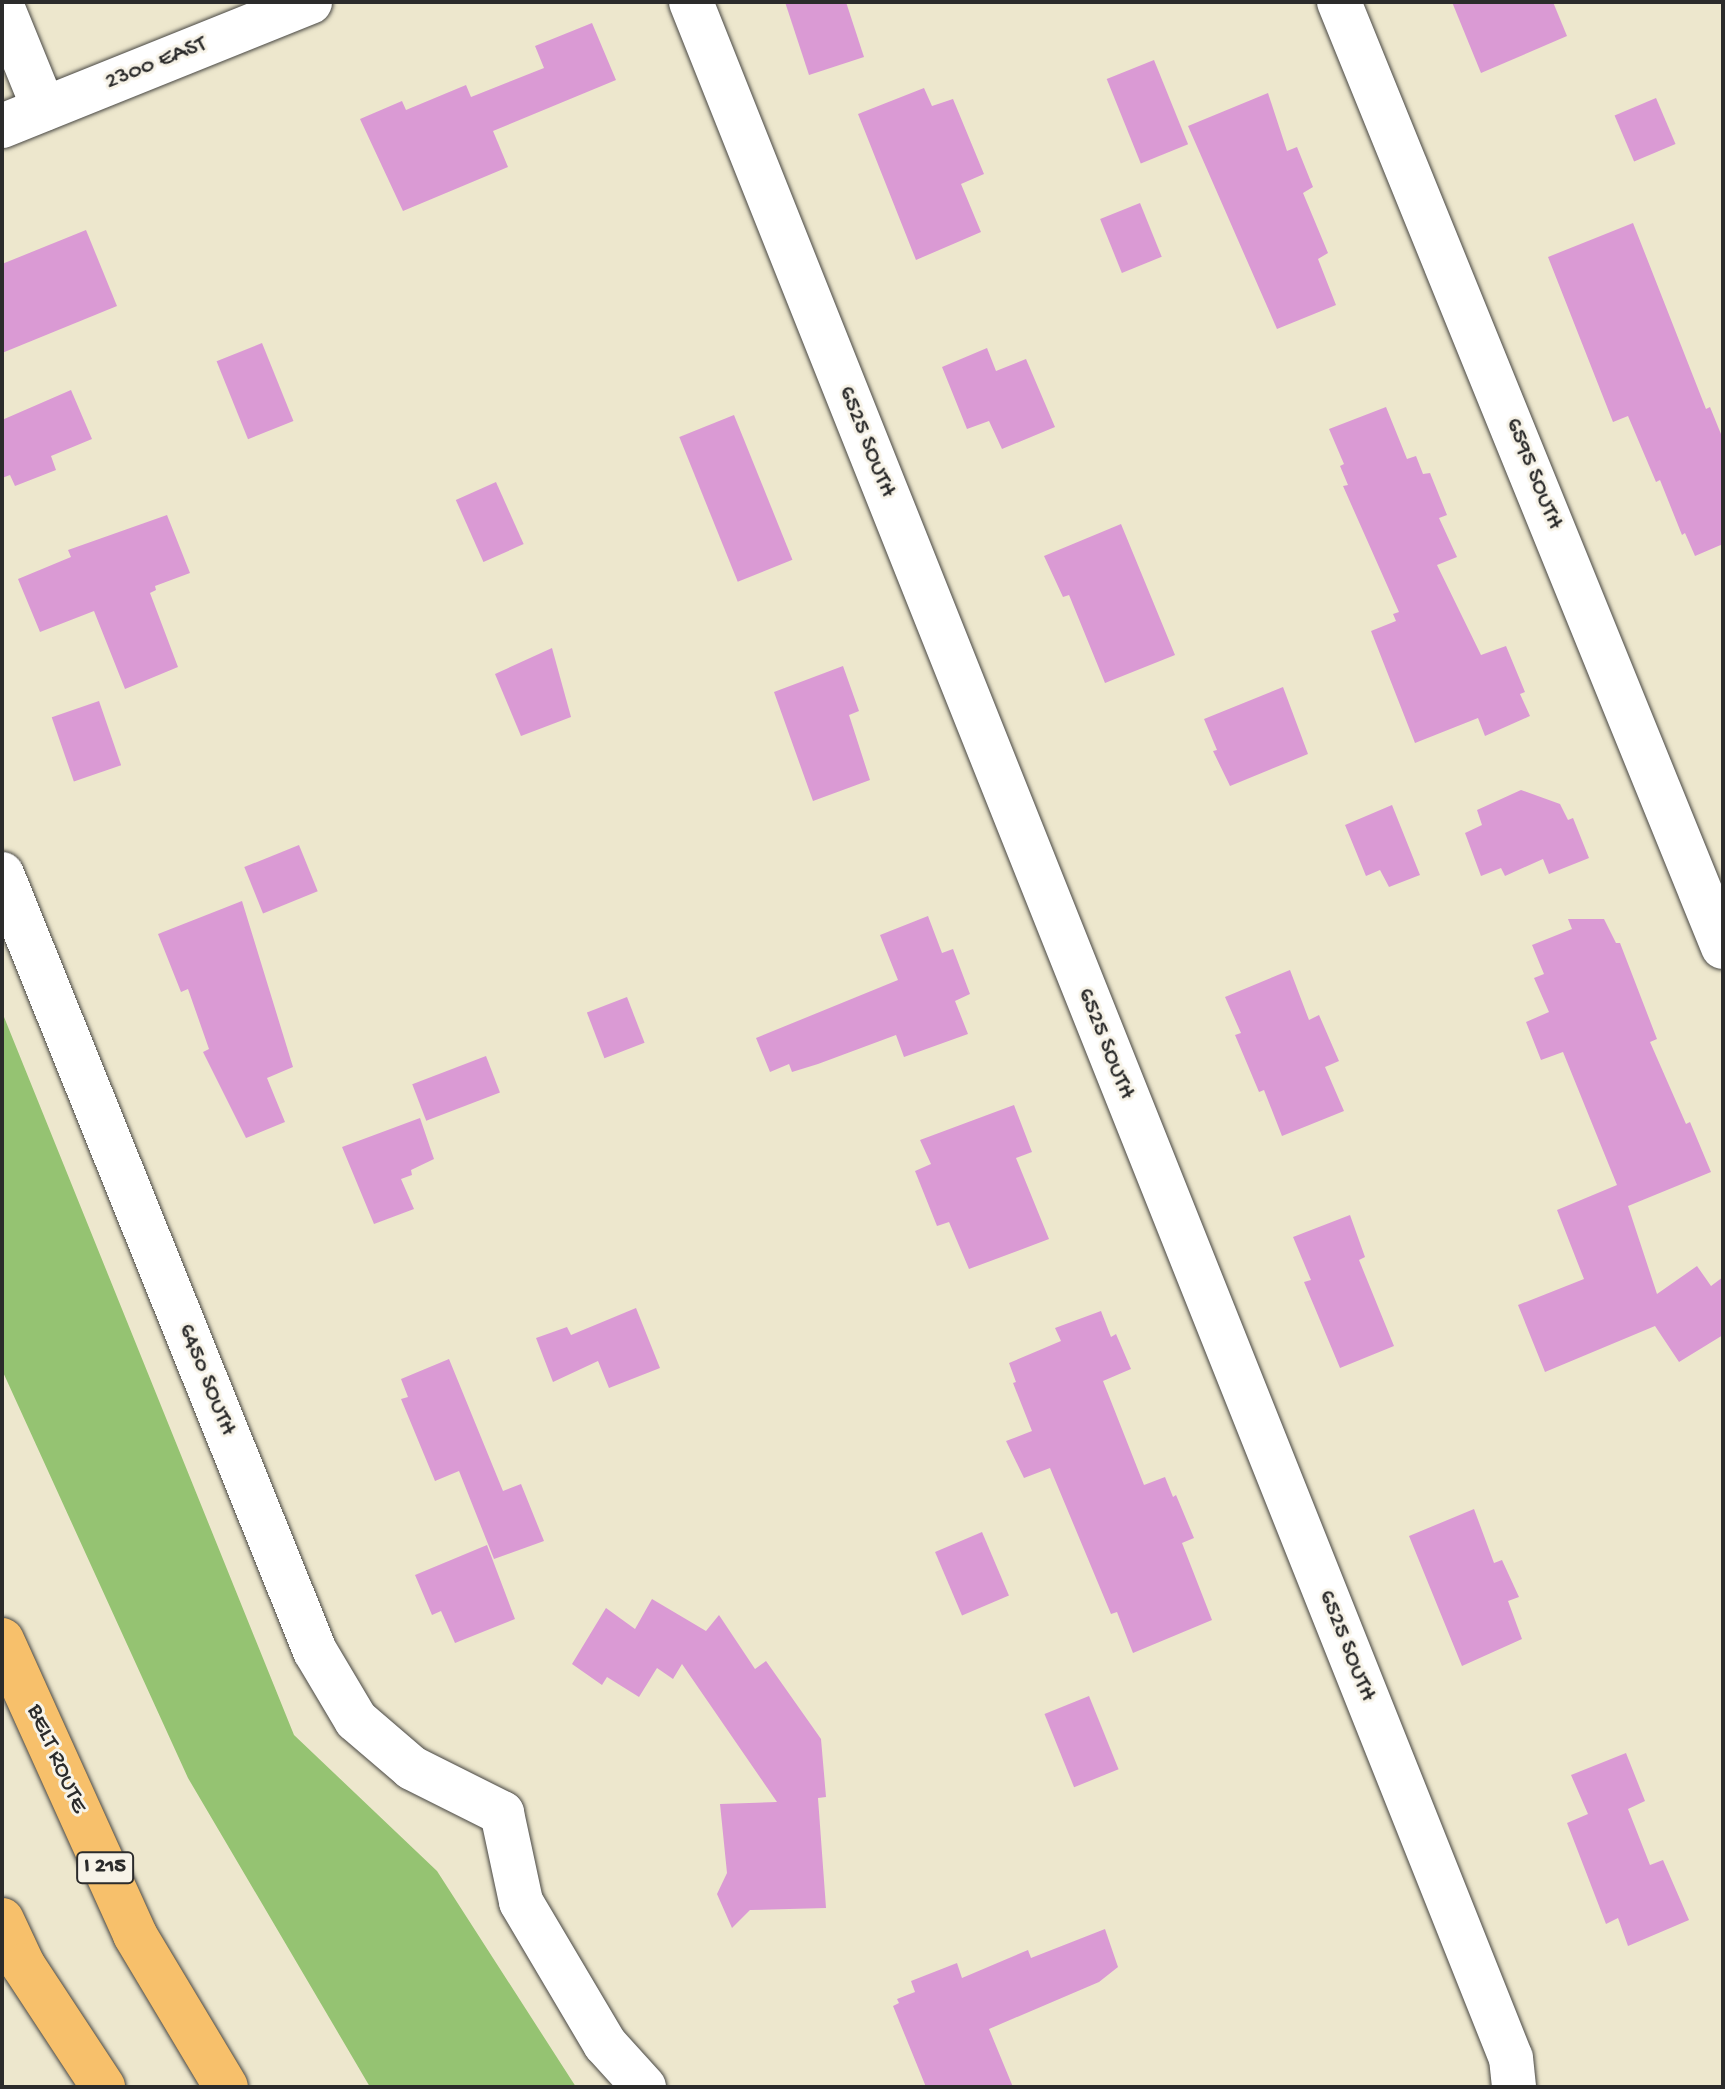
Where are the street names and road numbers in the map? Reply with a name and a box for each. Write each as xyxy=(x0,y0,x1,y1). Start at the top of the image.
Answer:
street label: 2300 EAST xyxy=(101,31,211,97)
street label: 6525 SOUTH xyxy=(831,382,901,502)
street label: 6595 SOUTH xyxy=(1498,414,1568,534)
street label: 6525 SOUTH xyxy=(1070,984,1140,1104)
street label: 6450 SOUTH xyxy=(171,1320,241,1440)
street label: 6525 SOUTH xyxy=(1311,1586,1381,1706)
street label: BELT ROUTE xyxy=(19,1700,93,1818)
road number: I 215 xyxy=(75,1850,135,1886)

